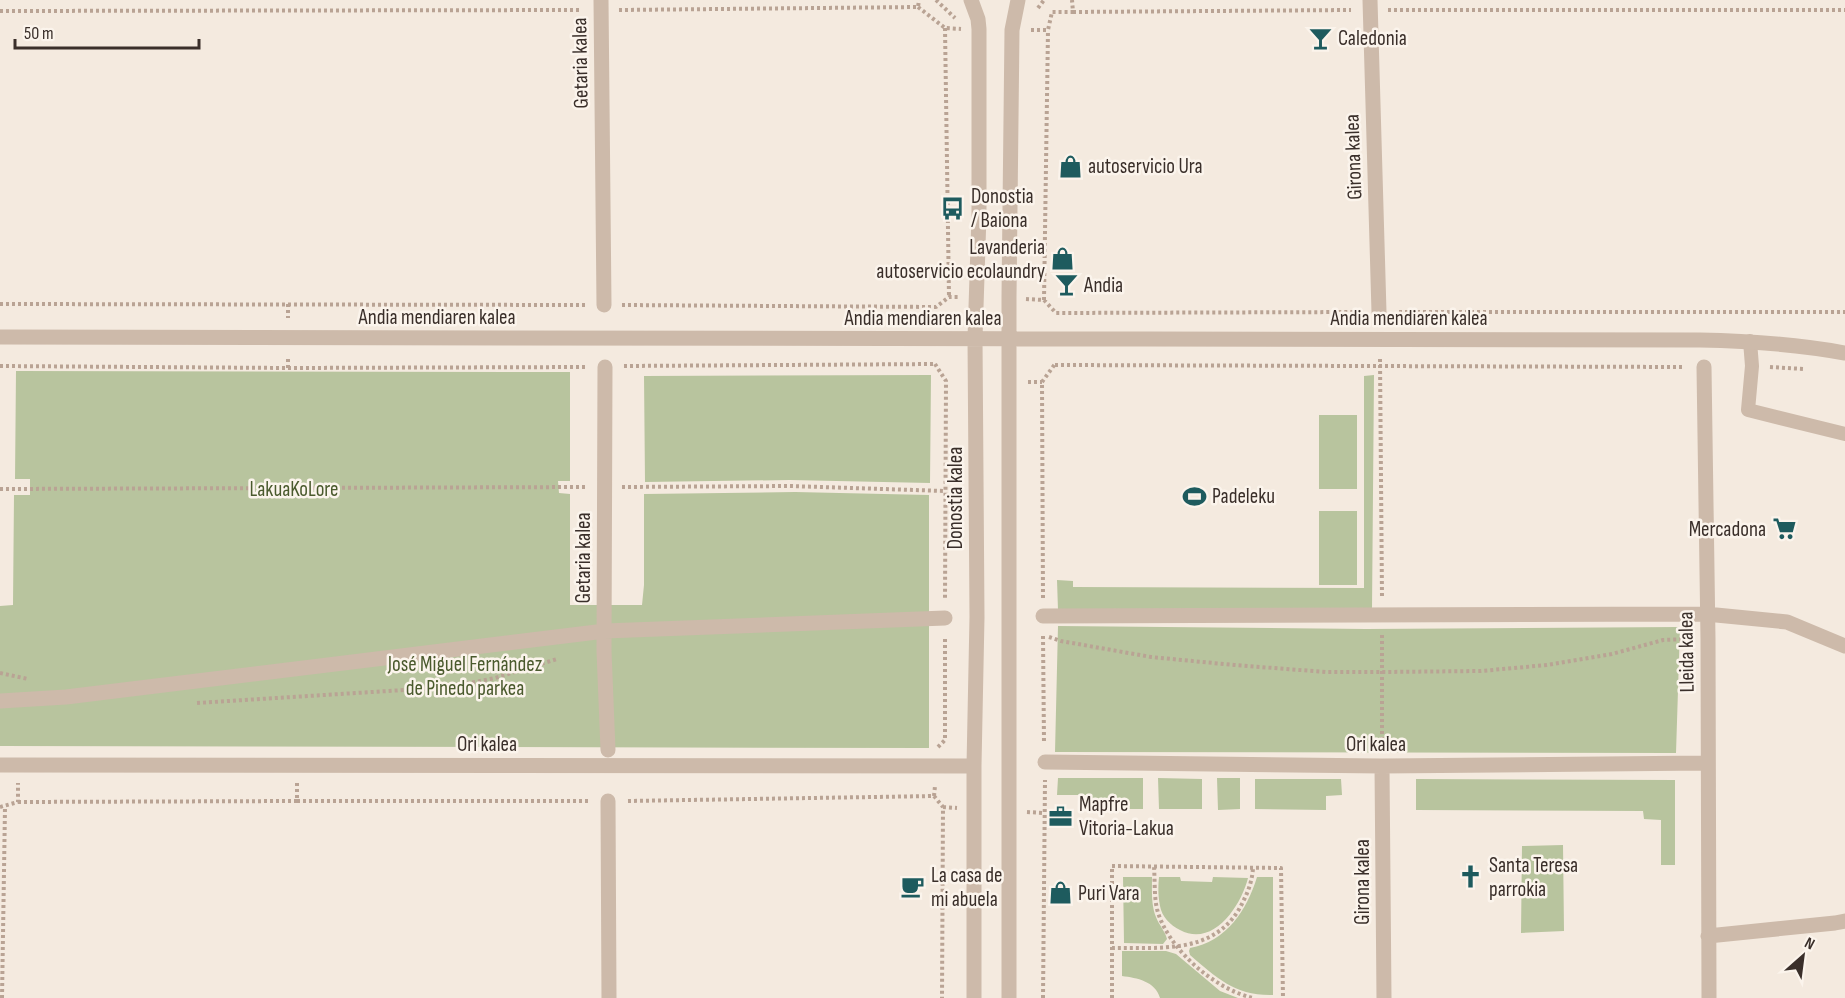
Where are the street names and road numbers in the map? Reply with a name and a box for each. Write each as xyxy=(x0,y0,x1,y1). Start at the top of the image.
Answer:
street label: Getaria kalea xyxy=(567,17,594,109)
street label: Girona kalea xyxy=(1340,114,1367,200)
street label: Andia mendiaren kalea xyxy=(357,305,516,330)
street label: Andia mendiaren kalea xyxy=(843,306,1002,331)
street label: Andia mendiaren kalea xyxy=(1329,306,1488,331)
street label: Donostia kalea xyxy=(943,447,968,549)
street label: Getaria kalea xyxy=(571,512,596,604)
street label: Lleida kalea xyxy=(1673,611,1700,693)
street label: Ori kalea xyxy=(457,732,517,757)
street label: Ori kalea xyxy=(1346,732,1406,757)
street label: Girona kalea xyxy=(1350,839,1375,925)

